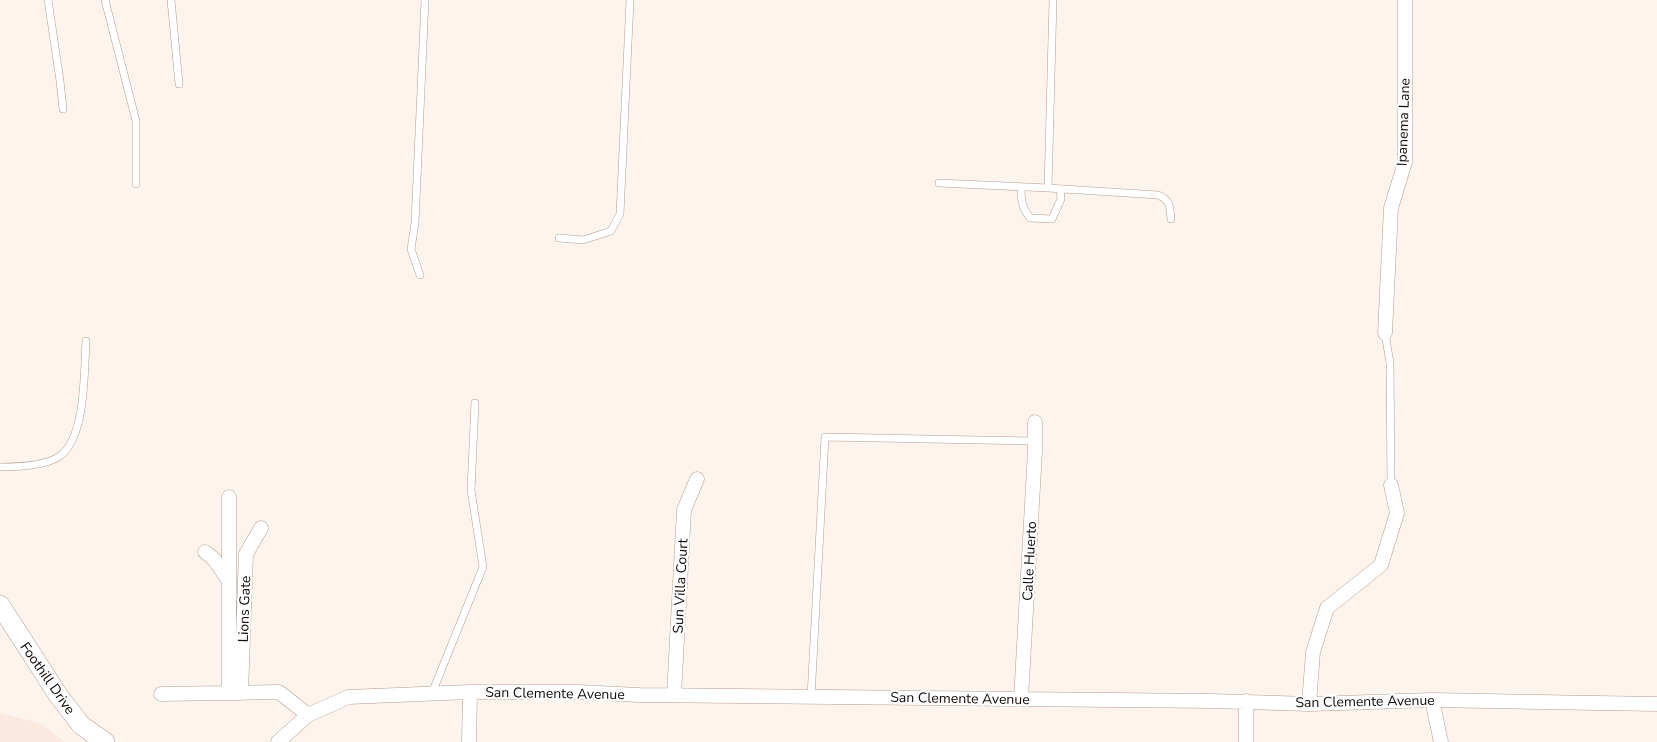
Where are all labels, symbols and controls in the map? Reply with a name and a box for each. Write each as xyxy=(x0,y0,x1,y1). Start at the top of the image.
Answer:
street label: Ipanema Lane xyxy=(1392,78,1415,166)
street label: Calle Huerto xyxy=(1018,520,1041,601)
street label: Sun Villa Court xyxy=(669,538,692,634)
street label: Lions Gate xyxy=(234,575,255,643)
street label: Foothill Drive xyxy=(16,638,79,718)
street label: San Clemente Avenue xyxy=(485,683,625,704)
street label: San Clemente Avenue xyxy=(890,688,1030,709)
street label: San Clemente Avenue xyxy=(1295,691,1435,712)

